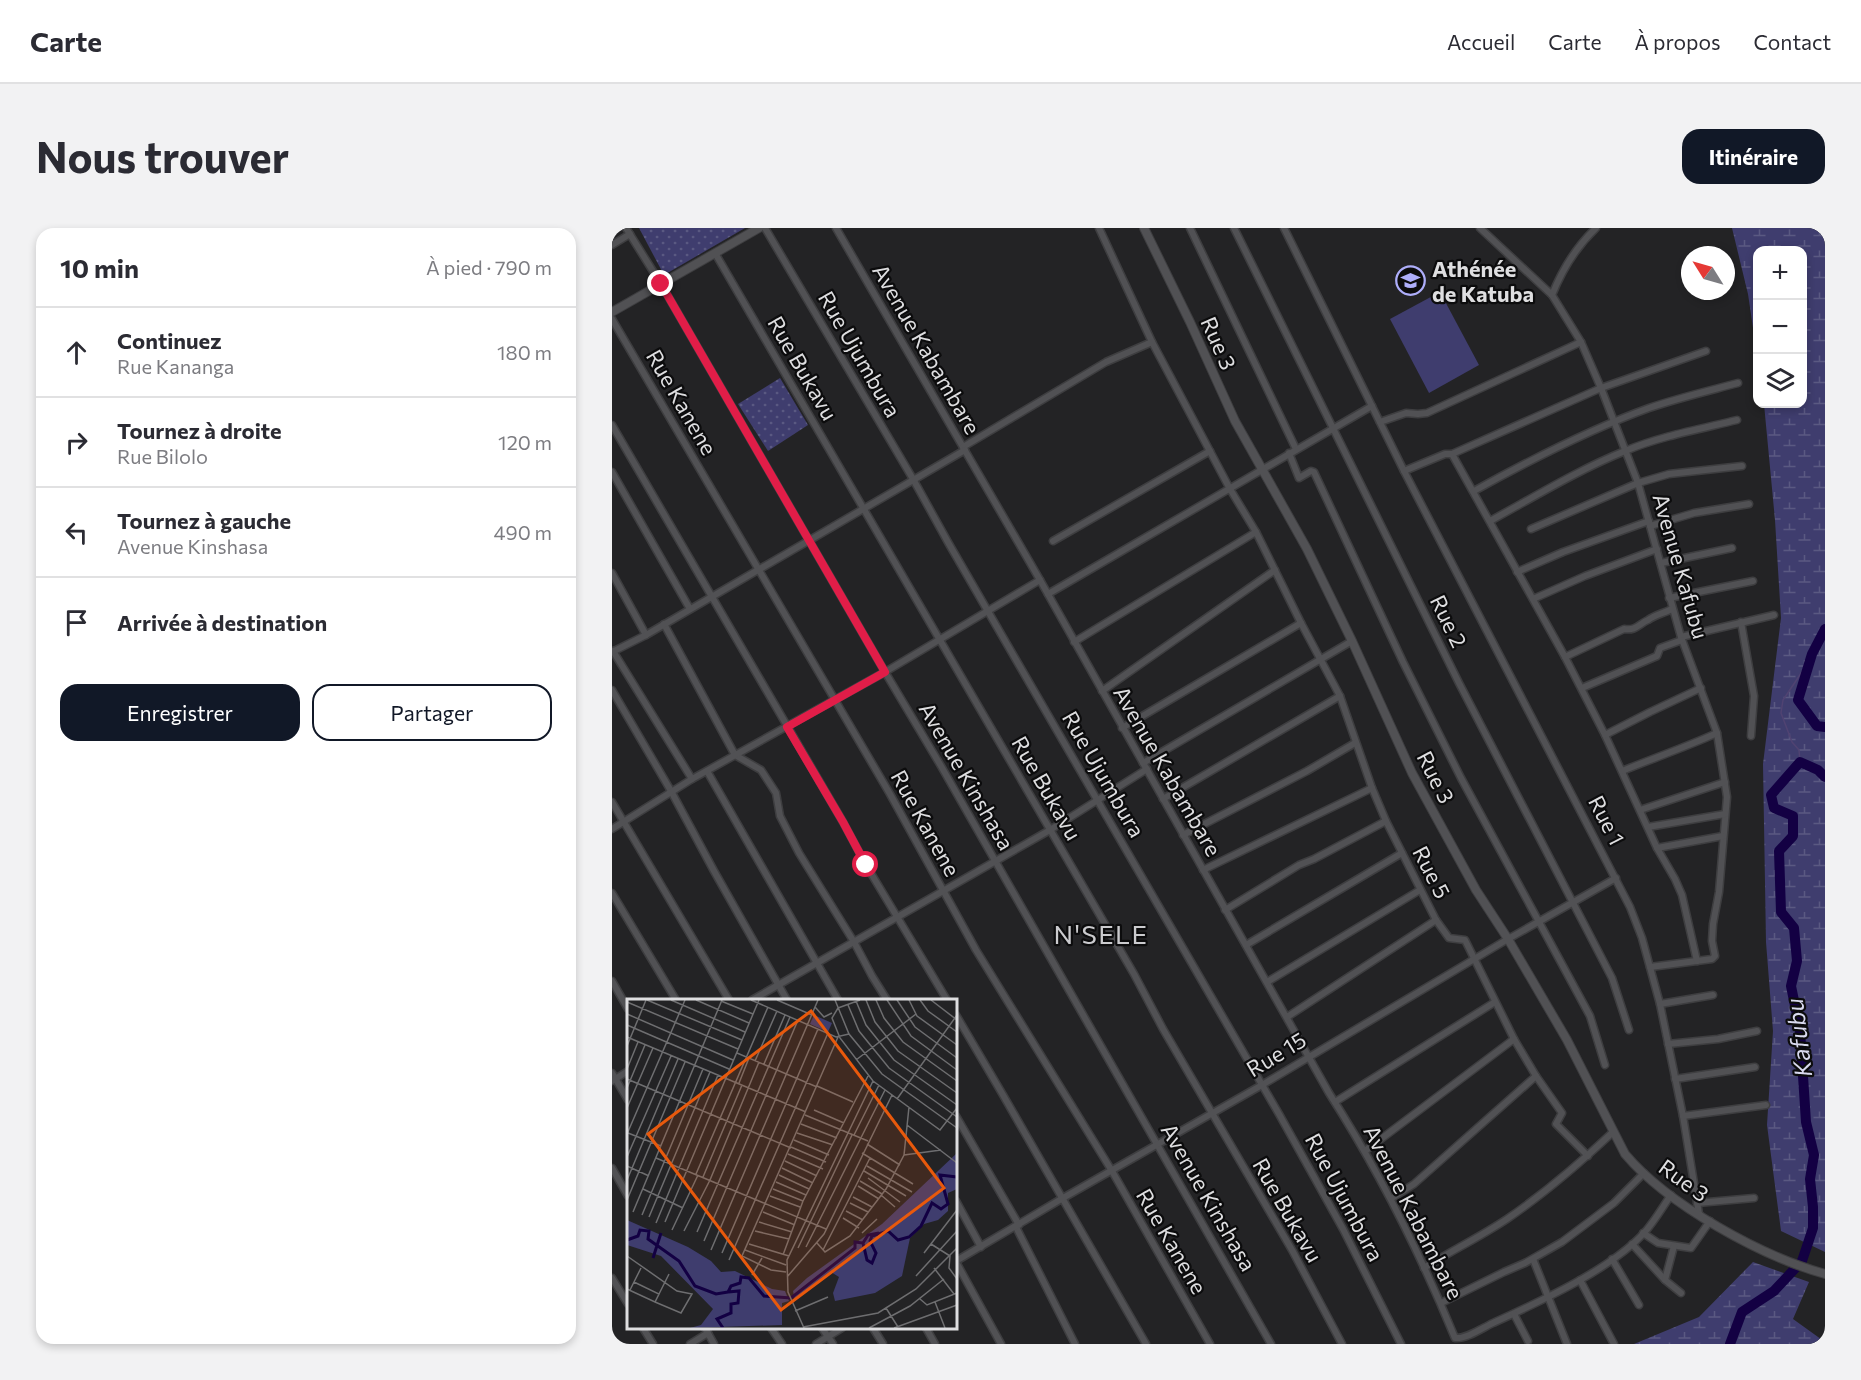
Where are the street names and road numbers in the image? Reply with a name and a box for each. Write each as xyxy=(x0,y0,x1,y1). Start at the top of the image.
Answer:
street label: Avenue Kabambare xyxy=(867,259,987,439)
street label: Rue Ujumbura xyxy=(813,286,907,422)
street label: Rue Bukavu xyxy=(762,311,844,425)
street label: Rue 3 xyxy=(1195,312,1243,374)
street label: Rue Kanene xyxy=(641,344,723,460)
street label: Avenue Kafubu xyxy=(1647,490,1715,642)
street label: Rue 2 xyxy=(1425,590,1473,652)
street label: Avenue Kabambare xyxy=(1108,681,1228,861)
street label: Avenue Kinshasa xyxy=(914,697,1020,855)
street label: Rue Ujumbura xyxy=(1057,706,1151,842)
street label: Rue Bukavu xyxy=(1006,731,1088,845)
street label: Rue 3 xyxy=(1411,746,1461,808)
street label: Rue Kanene xyxy=(886,765,966,881)
street label: Rue 1 xyxy=(1583,791,1631,849)
street label: Rue 5 xyxy=(1407,841,1457,903)
street label: Rue 15 xyxy=(1241,1026,1311,1082)
street label: Avenue Kinshasa xyxy=(1156,1118,1262,1276)
street label: Avenue Kabambare xyxy=(1358,1120,1470,1304)
street label: Rue Ujumbura xyxy=(1300,1128,1390,1266)
street label: Rue Bukavu xyxy=(1247,1153,1329,1267)
street label: Rue 3 xyxy=(1654,1153,1714,1207)
street label: Rue Kanene xyxy=(1131,1183,1213,1299)

